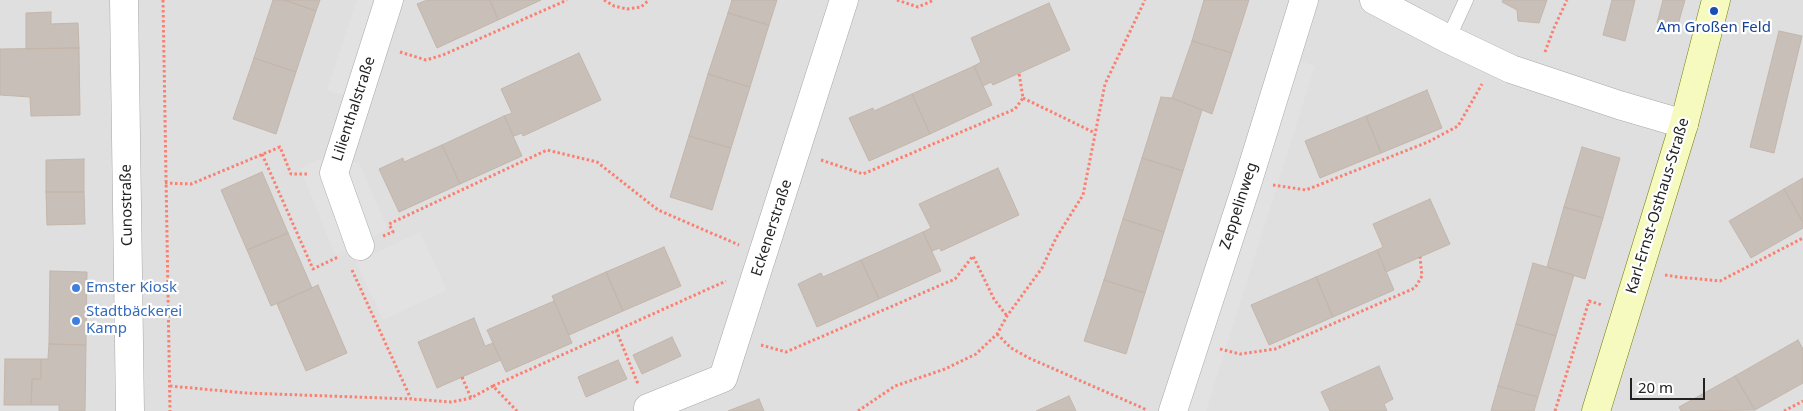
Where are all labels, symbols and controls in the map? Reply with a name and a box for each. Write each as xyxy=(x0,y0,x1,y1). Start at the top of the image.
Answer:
marker: Am Großen Feld xyxy=(1708,5,1720,17)
place label: Am Großen Feld xyxy=(1657,19,1771,37)
street label: Lilienthalstraße xyxy=(329,54,379,164)
street label: Karl-Ernst-Osthaus-Straße xyxy=(1623,116,1693,296)
street label: Zeppelinweg xyxy=(1216,160,1262,252)
street label: Cunostraße xyxy=(117,164,137,246)
street label: Eckenerstraße xyxy=(748,177,796,279)
place label: Emster Kiosk xyxy=(86,279,177,297)
marker: Emster Kiosk xyxy=(70,282,82,294)
place label: Stadtbäckerei Kamp xyxy=(86,303,182,338)
marker: Stadtbäckerei Kamp xyxy=(70,315,82,327)
scale bar xyxy=(1633,368,1708,400)
text: 20 m xyxy=(1638,377,1673,397)

